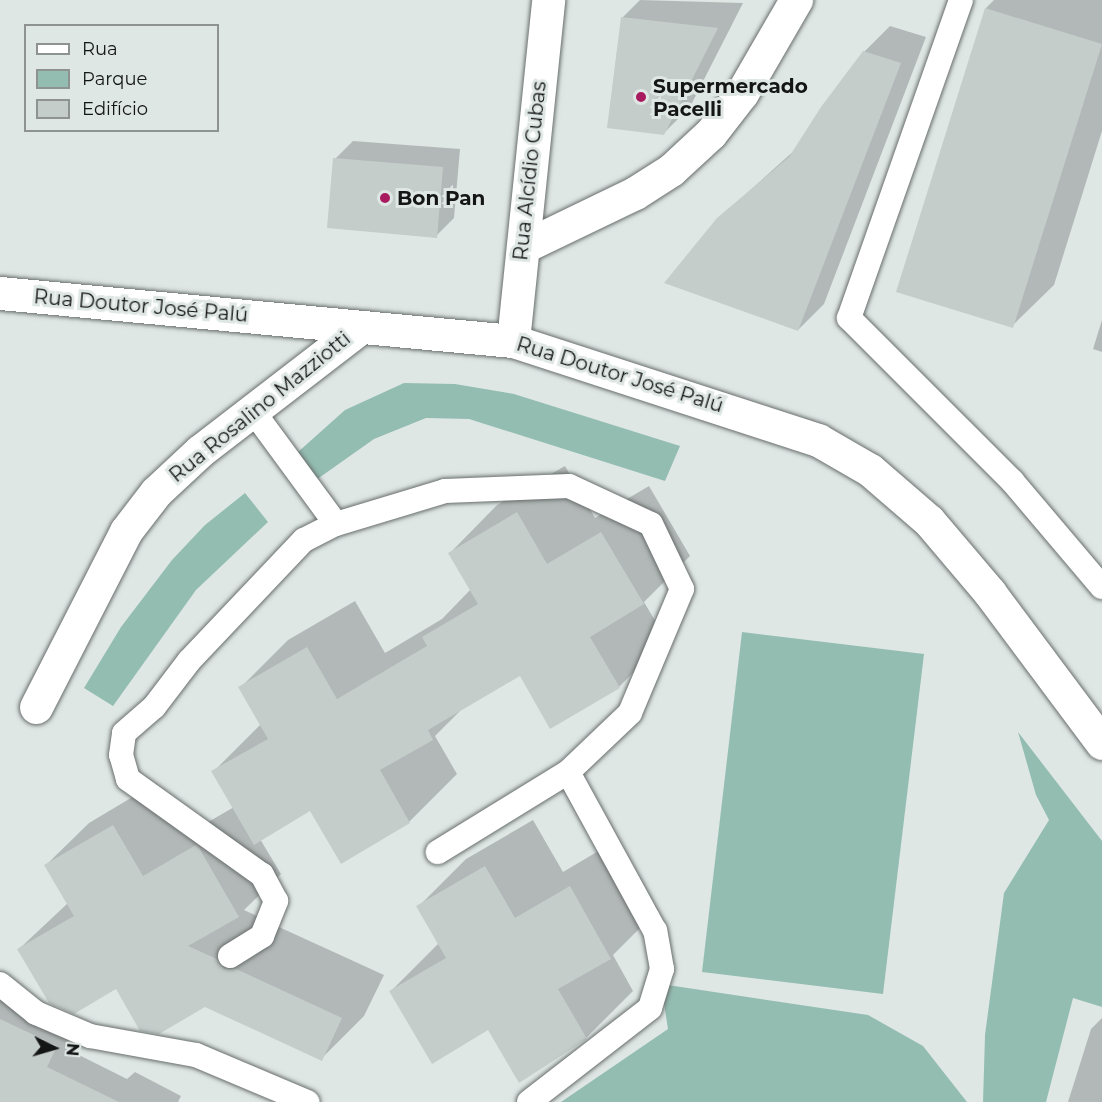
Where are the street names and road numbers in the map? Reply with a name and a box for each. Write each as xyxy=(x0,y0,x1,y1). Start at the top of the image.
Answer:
street label: Rua Alcídio Cubas xyxy=(509,80,551,262)
street label: Rua Doutor José Palú xyxy=(33,285,249,327)
street label: Rua Rosalino Mazziotti xyxy=(165,327,355,487)
street label: Rua Doutor José Palú xyxy=(514,332,726,418)

